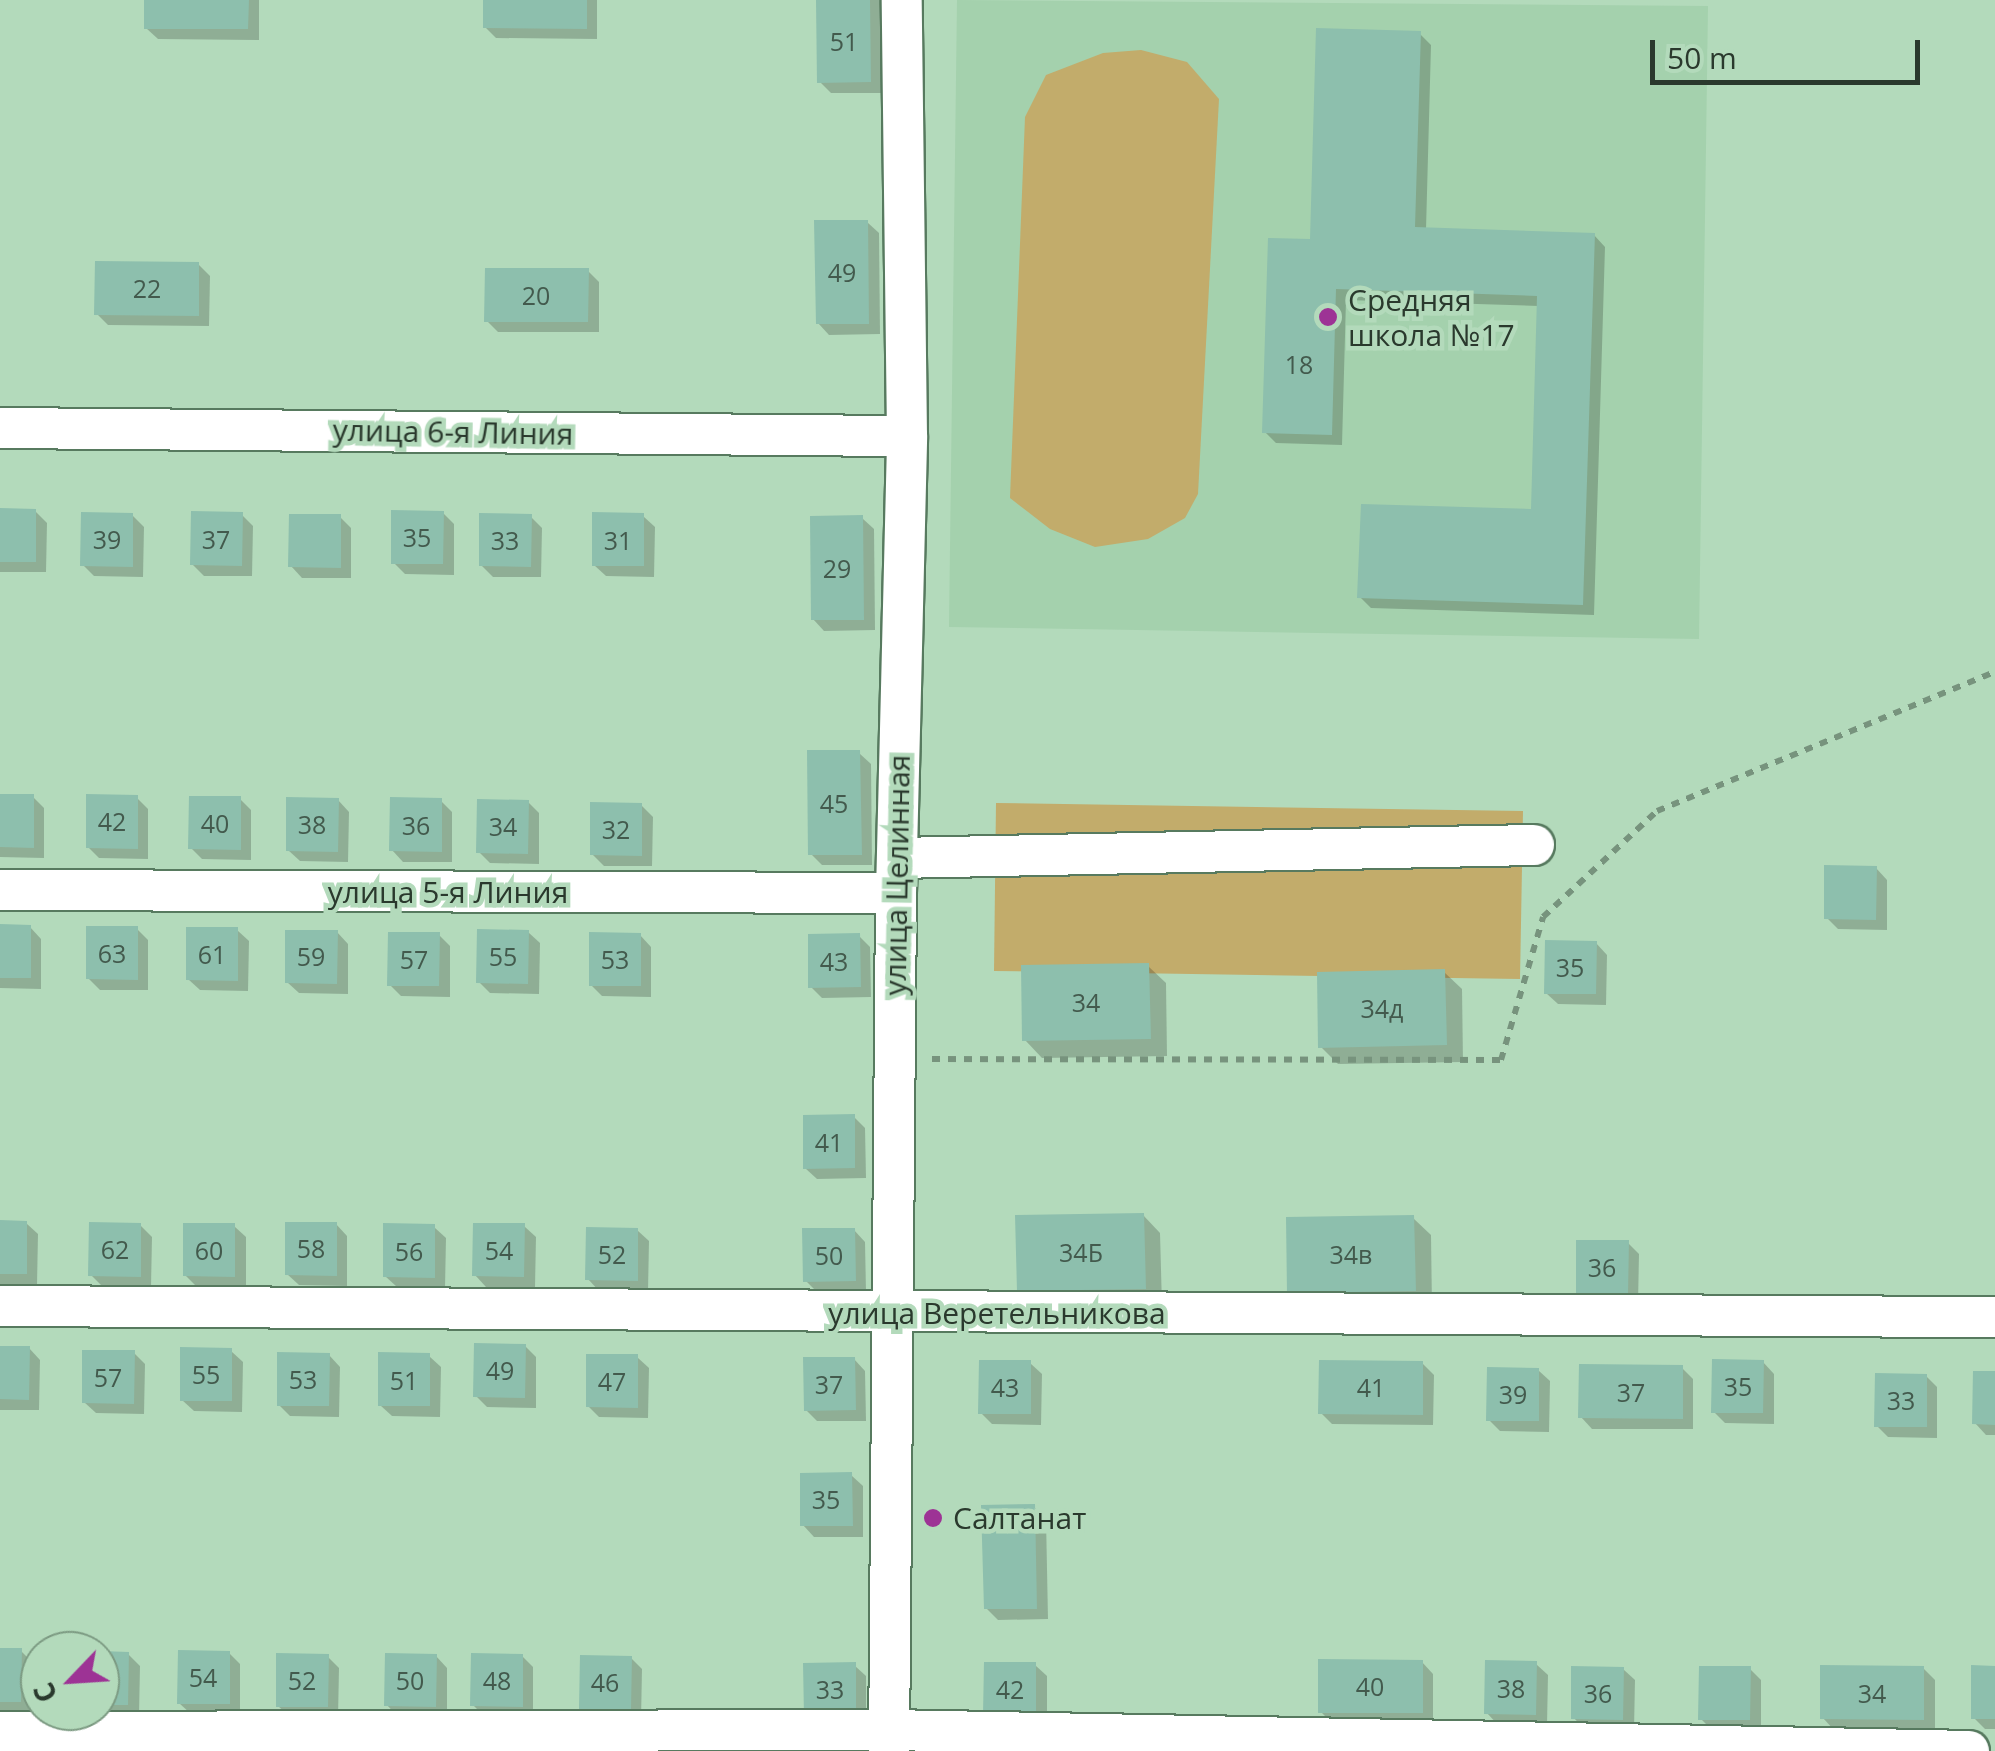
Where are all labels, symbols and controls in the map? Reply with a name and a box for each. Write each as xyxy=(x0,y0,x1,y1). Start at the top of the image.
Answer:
scale bar xyxy=(1655,20,1925,82)
house number: 51 xyxy=(830,26,858,56)
text: 50 m xyxy=(1667,37,1737,78)
house number: 49 xyxy=(828,257,856,287)
house number: 22 xyxy=(133,273,161,303)
house number: 20 xyxy=(522,280,550,310)
place label: Средняя школа №17 xyxy=(1348,282,1515,352)
marker: Средняя школа №17 xyxy=(1317,306,1339,328)
house number: 18 xyxy=(1285,349,1313,379)
street label: улица 6-я Линия xyxy=(332,412,574,452)
house number: 35 xyxy=(403,522,431,552)
house number: 39 xyxy=(93,524,121,554)
house number: 37 xyxy=(202,524,230,554)
house number: 33 xyxy=(491,525,519,555)
house number: 31 xyxy=(604,525,632,555)
house number: 29 xyxy=(823,553,851,583)
street label: улица Целинная xyxy=(877,754,917,996)
house number: 45 xyxy=(820,788,848,818)
house number: 42 xyxy=(98,806,126,836)
house number: 40 xyxy=(201,808,229,838)
house number: 38 xyxy=(298,809,326,839)
house number: 36 xyxy=(402,810,430,840)
house number: 34 xyxy=(489,811,517,841)
house number: 32 xyxy=(602,814,630,844)
street label: улица 5-я Линия xyxy=(328,874,568,910)
house number: 63 xyxy=(98,938,126,968)
house number: 61 xyxy=(198,939,226,969)
house number: 59 xyxy=(297,941,325,971)
house number: 55 xyxy=(489,941,517,971)
house number: 57 xyxy=(400,944,428,974)
house number: 53 xyxy=(601,944,629,974)
house number: 43 xyxy=(820,946,848,976)
house number: 35 xyxy=(1556,952,1584,982)
house number: 34 xyxy=(1072,987,1100,1017)
house number: 34д xyxy=(1361,993,1403,1023)
house number: 41 xyxy=(815,1127,843,1157)
house number: 58 xyxy=(297,1233,325,1263)
house number: 62 xyxy=(101,1234,129,1264)
house number: 60 xyxy=(195,1235,223,1265)
house number: 54 xyxy=(485,1235,513,1265)
house number: 56 xyxy=(395,1236,423,1266)
house number: 34Б xyxy=(1059,1237,1103,1267)
house number: 52 xyxy=(598,1239,626,1269)
house number: 34в xyxy=(1330,1239,1372,1269)
house number: 50 xyxy=(815,1240,843,1270)
house number: 36 xyxy=(1588,1252,1616,1282)
street label: улица Веретельникова xyxy=(828,1295,1166,1331)
house number: 49 xyxy=(486,1355,514,1385)
house number: 55 xyxy=(192,1359,220,1389)
house number: 57 xyxy=(94,1362,122,1392)
house number: 53 xyxy=(289,1364,317,1394)
house number: 51 xyxy=(390,1365,418,1395)
house number: 47 xyxy=(598,1366,626,1396)
house number: 37 xyxy=(815,1369,843,1399)
house number: 35 xyxy=(1724,1371,1752,1401)
house number: 43 xyxy=(991,1372,1019,1402)
house number: 41 xyxy=(1357,1372,1385,1402)
house number: 37 xyxy=(1617,1377,1645,1407)
house number: 39 xyxy=(1499,1379,1527,1409)
house number: 33 xyxy=(1887,1385,1915,1415)
house number: 35 xyxy=(812,1484,840,1514)
place label: Салтанат xyxy=(953,1500,1086,1536)
marker: Салтанат xyxy=(922,1507,944,1529)
north arrow xyxy=(20,1631,120,1731)
house number: 54 xyxy=(189,1662,217,1692)
house number: 52 xyxy=(288,1665,316,1695)
house number: 50 xyxy=(396,1665,424,1695)
house number: 48 xyxy=(483,1665,511,1695)
house number: 46 xyxy=(591,1667,619,1697)
house number: 40 xyxy=(1356,1671,1384,1701)
house number: 38 xyxy=(1497,1673,1525,1703)
house number: 33 xyxy=(816,1674,844,1704)
house number: 42 xyxy=(996,1674,1024,1704)
text: С xyxy=(24,1677,66,1709)
house number: 36 xyxy=(1584,1678,1612,1708)
house number: 34 xyxy=(1858,1678,1886,1708)

